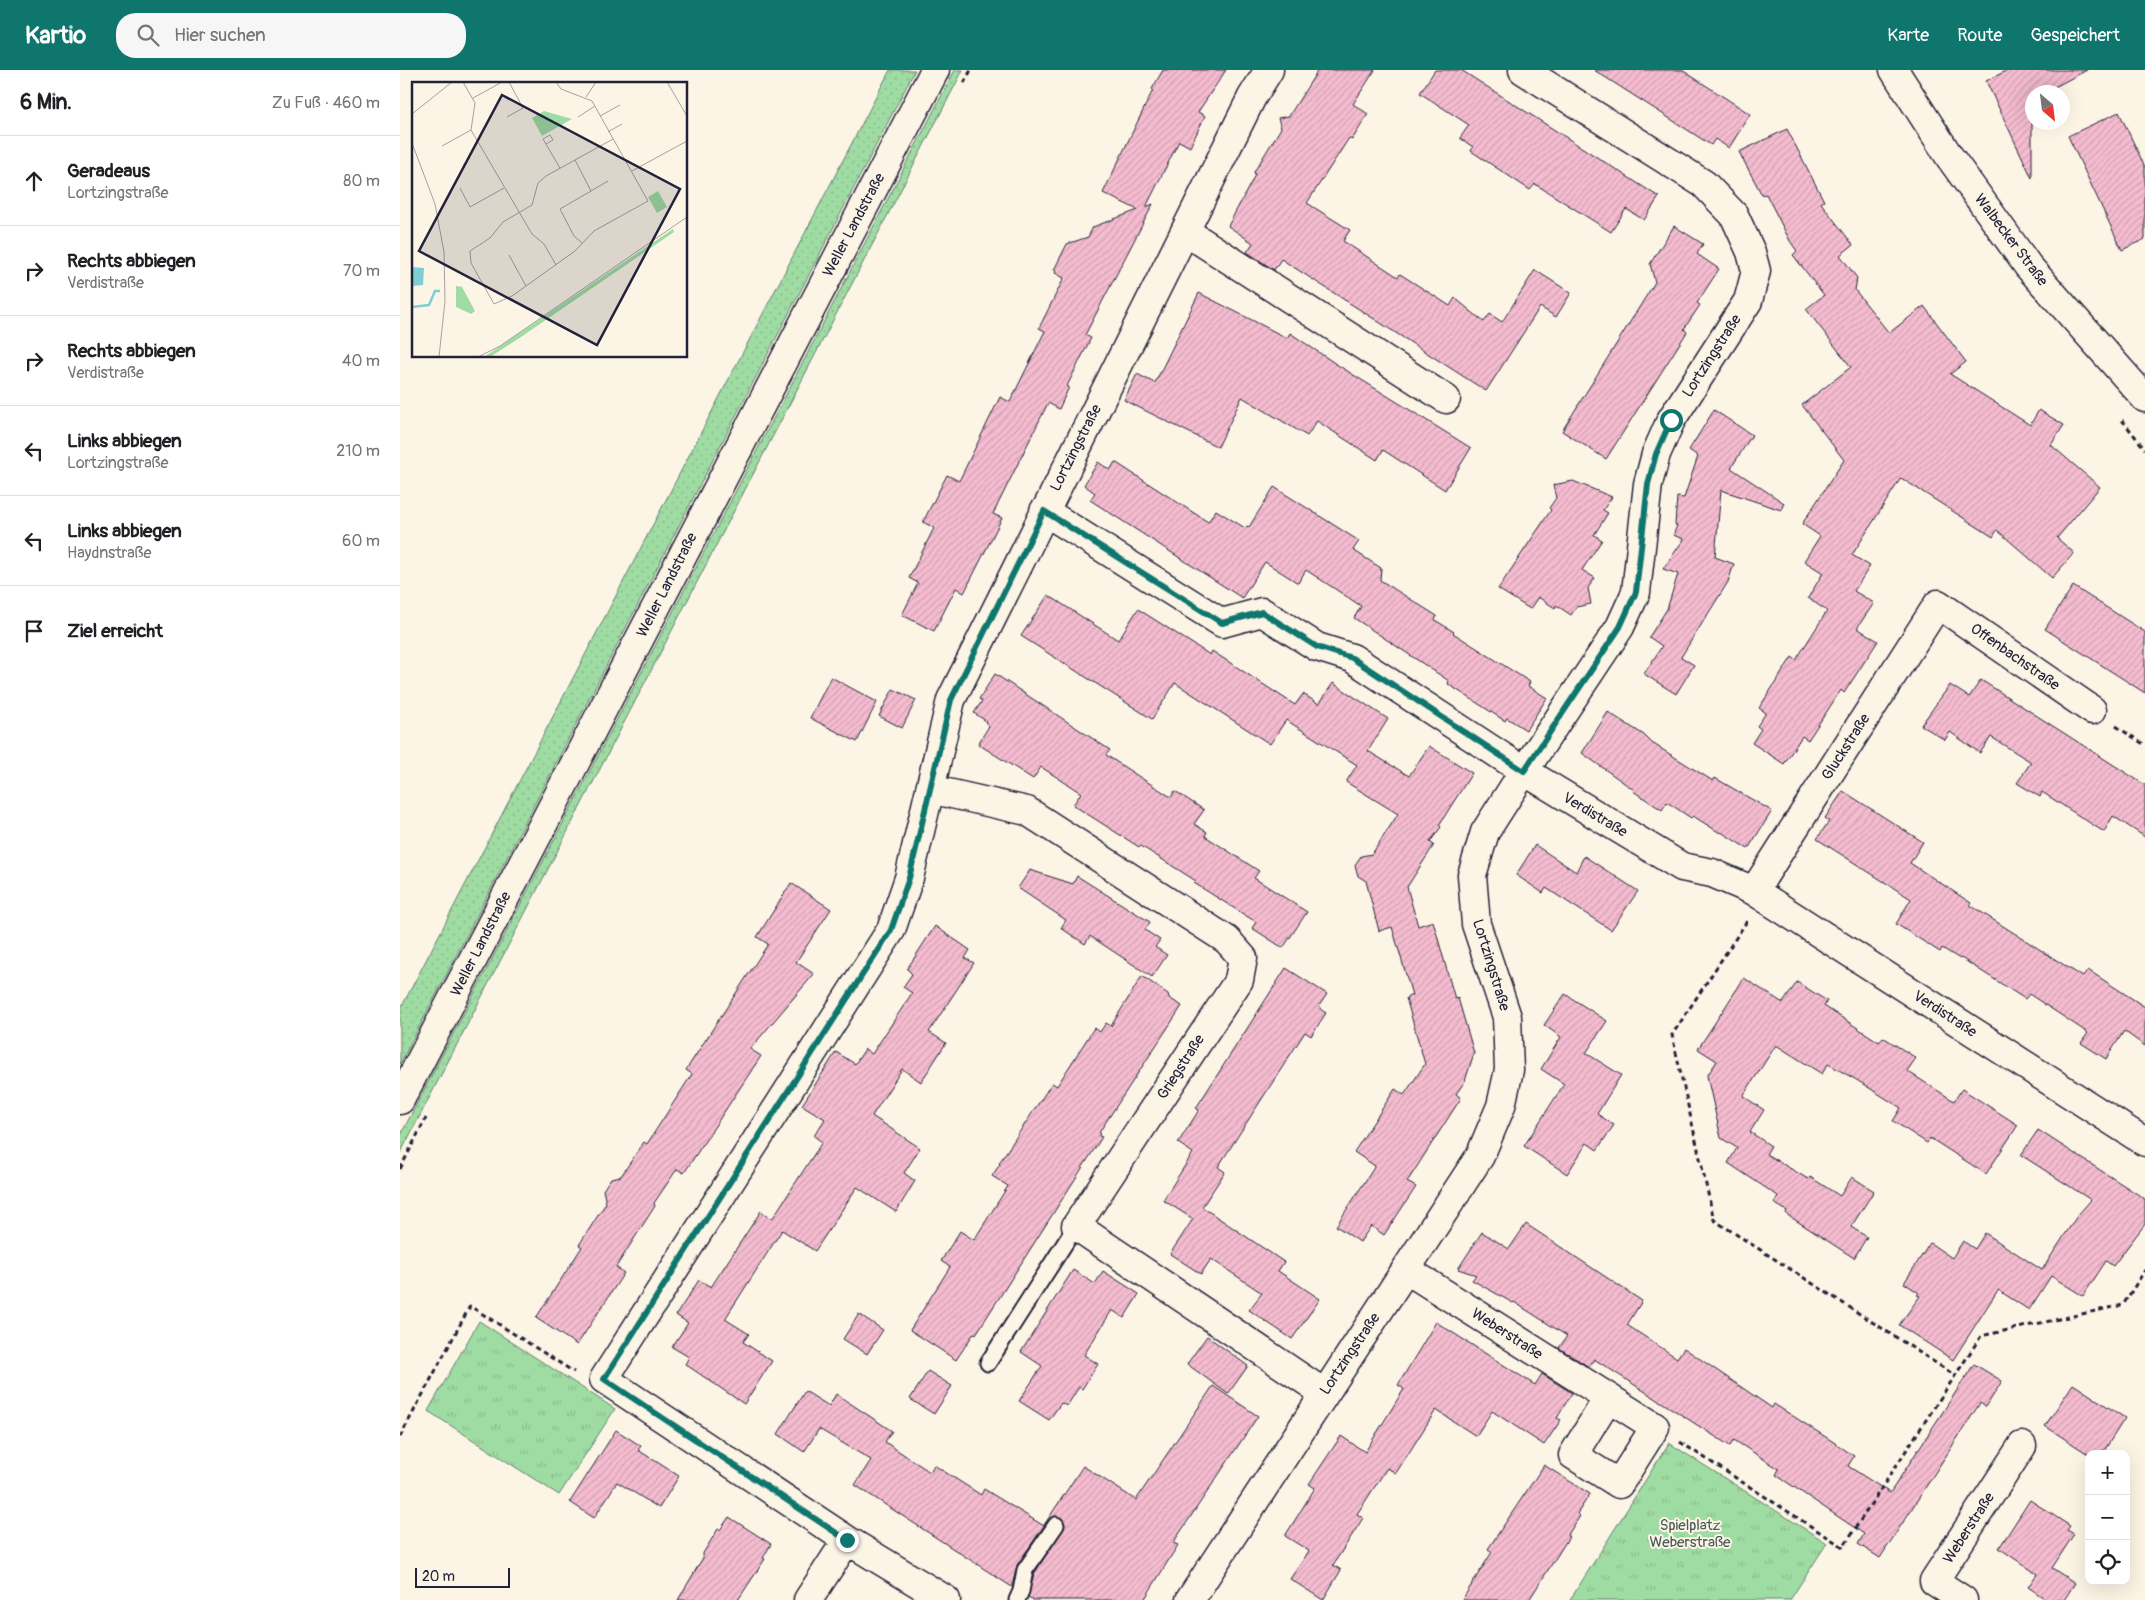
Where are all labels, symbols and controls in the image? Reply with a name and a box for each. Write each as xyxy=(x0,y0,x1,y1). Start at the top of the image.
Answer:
search box xyxy=(116,13,466,58)
text: Kartio xyxy=(25,21,86,50)
icon: search xyxy=(134,21,162,49)
text: Hier suchen xyxy=(174,23,266,47)
text: Karte xyxy=(1887,24,1929,47)
text: Route xyxy=(1957,24,2002,47)
text: Gespeichert xyxy=(2030,24,2120,47)
inset map xyxy=(412,82,688,358)
north arrow xyxy=(2025,85,2070,130)
text: 6 Min. xyxy=(20,89,72,116)
text: Zu Fuß · 460 m xyxy=(272,93,380,113)
text: Geradeaus xyxy=(67,159,150,183)
icon: ahead xyxy=(20,167,48,195)
street label: Weller Landstraße xyxy=(819,169,890,280)
text: 80 m xyxy=(343,171,380,191)
text: Lortzingstraße xyxy=(67,183,168,203)
street label: Walbecker Straße xyxy=(1970,190,2052,290)
text: Rechts abbiegen xyxy=(67,249,196,273)
icon: right xyxy=(20,257,48,285)
text: 70 m xyxy=(343,261,380,281)
text: Verdistraße xyxy=(67,273,144,293)
street label: Lortzingstraße xyxy=(1678,311,1746,401)
text: Rechts abbiegen xyxy=(67,339,196,363)
icon: right xyxy=(20,347,48,375)
text: 40 m xyxy=(342,351,380,371)
text: Verdistraße xyxy=(67,363,144,383)
street label: Lortzingstraße xyxy=(1046,401,1106,495)
route start xyxy=(1660,409,1683,432)
text: Links abbiegen xyxy=(67,429,182,453)
icon: left xyxy=(20,437,48,465)
text: 210 m xyxy=(336,441,380,461)
text: Lortzingstraße xyxy=(67,453,168,473)
text: Links abbiegen xyxy=(67,519,182,543)
icon: left xyxy=(20,527,48,555)
street label: Weller Landstraße xyxy=(632,529,702,640)
text: 60 m xyxy=(342,531,380,551)
text: Haydnstraße xyxy=(67,543,151,563)
icon: arrive xyxy=(20,617,48,645)
text: Ziel erreicht xyxy=(67,619,163,643)
street label: Offenbachstraße xyxy=(1967,619,2064,695)
street label: Gluckstraße xyxy=(1817,710,1875,784)
street label: Verdistraße xyxy=(1559,788,1631,842)
street label: Weller Landstraße xyxy=(446,888,516,999)
street label: Lortzingstraße xyxy=(1468,917,1514,1014)
street label: Verdistraße xyxy=(1910,986,1981,1042)
street label: Griegstraße xyxy=(1153,1030,1209,1103)
street label: Weberstraße xyxy=(1468,1304,1547,1364)
street label: Lortzingstraße xyxy=(1316,1309,1385,1399)
map controls xyxy=(2085,1450,2130,1585)
button: + xyxy=(2085,1450,2130,1495)
street label: Weberstraße xyxy=(1939,1488,1999,1567)
button: − xyxy=(2085,1495,2130,1540)
park label: Spielplatz Weberstraße xyxy=(1650,1516,1731,1552)
route end xyxy=(836,1529,859,1552)
button: locate xyxy=(2085,1540,2130,1585)
scale bar xyxy=(415,1565,510,1588)
text: 20 m xyxy=(422,1568,455,1585)

